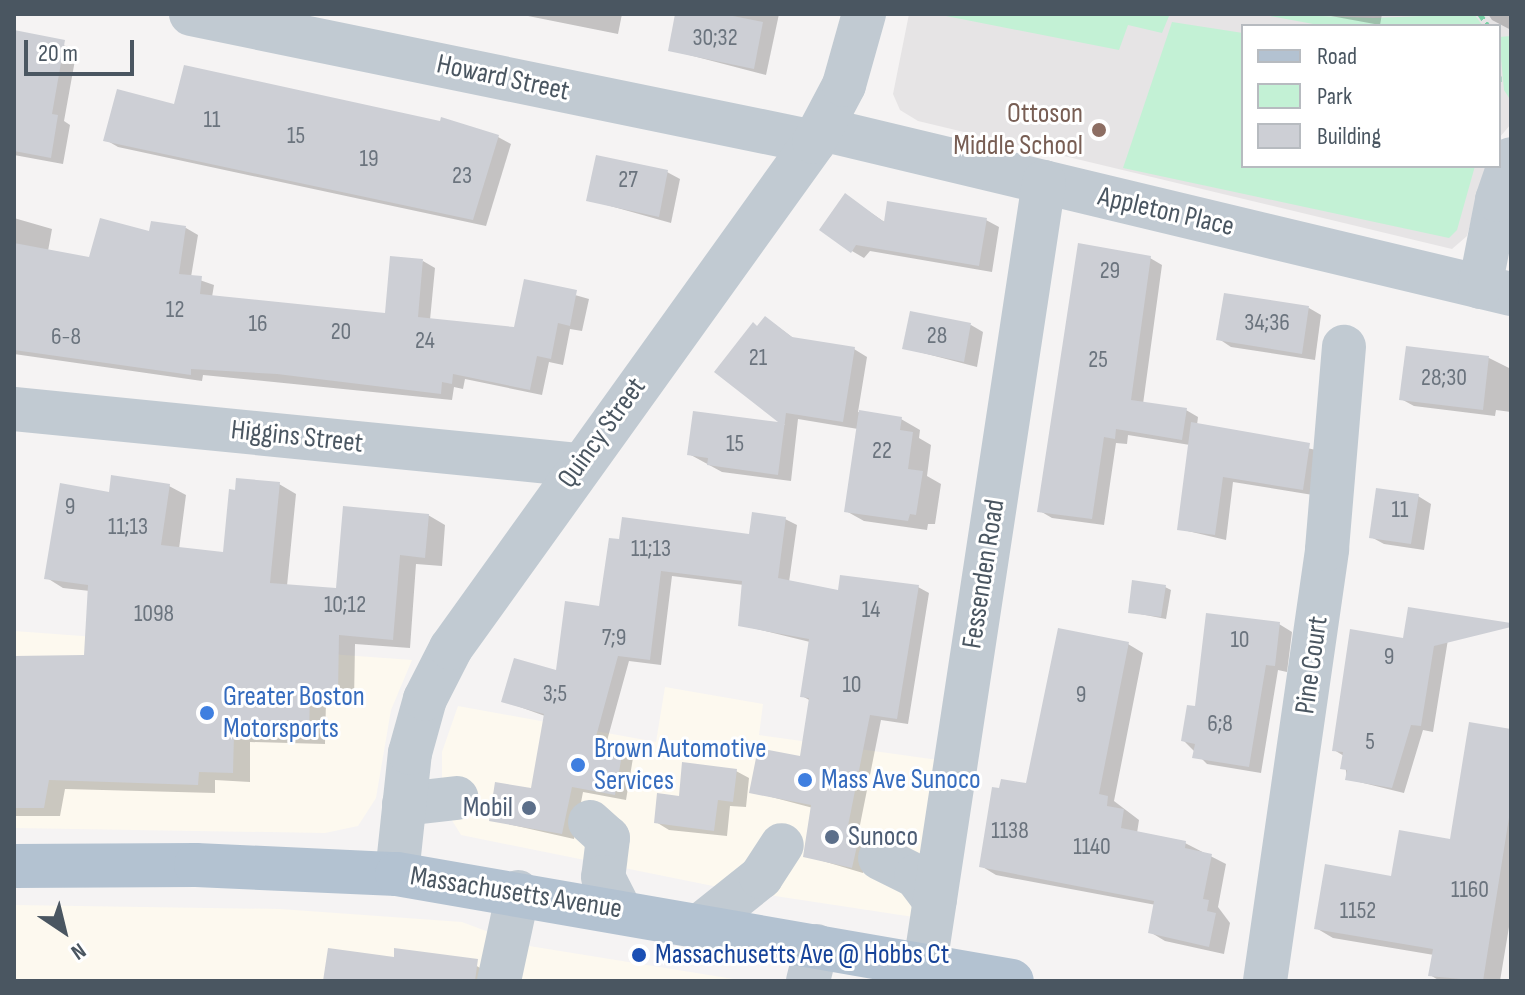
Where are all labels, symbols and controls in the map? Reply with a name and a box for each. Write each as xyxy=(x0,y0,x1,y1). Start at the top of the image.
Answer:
scale bar xyxy=(28,24,138,74)
house number: 30;32 xyxy=(692,24,738,52)
legend xyxy=(1241,24,1501,168)
text: 20 m xyxy=(38,39,78,68)
text: Road xyxy=(1317,42,1357,71)
street label: Howard Street xyxy=(434,48,572,108)
text: Park xyxy=(1317,82,1352,111)
place label: Ottoson Middle School xyxy=(953,97,1083,163)
house number: 11 xyxy=(204,106,220,134)
marker: Ottoson Middle School xyxy=(1090,121,1108,139)
house number: 15 xyxy=(287,122,305,150)
text: Building xyxy=(1317,122,1381,151)
house number: 19 xyxy=(359,145,379,173)
house number: 23 xyxy=(452,162,472,190)
house number: 27 xyxy=(618,166,638,194)
street label: Appleton Place xyxy=(1095,180,1237,244)
house number: 29 xyxy=(1100,257,1120,285)
house number: 12 xyxy=(166,296,184,324)
house number: 34;36 xyxy=(1244,309,1290,337)
house number: 16 xyxy=(249,310,267,338)
house number: 20 xyxy=(331,318,351,346)
house number: 28 xyxy=(927,322,947,350)
house number: 6-8 xyxy=(51,323,81,351)
house number: 24 xyxy=(415,327,435,355)
house number: 21 xyxy=(749,344,767,372)
house number: 25 xyxy=(1088,346,1108,374)
house number: 28;30 xyxy=(1421,364,1467,392)
street label: Quincy Street xyxy=(551,371,653,495)
street label: Higgins Street xyxy=(229,413,365,461)
house number: 15 xyxy=(726,430,744,458)
house number: 22 xyxy=(872,437,892,465)
house number: 9 xyxy=(65,493,75,521)
house number: 11 xyxy=(1392,496,1408,524)
street label: Fessenden Road xyxy=(956,497,1012,651)
house number: 11;13 xyxy=(108,513,148,541)
house number: 11;13 xyxy=(631,535,671,563)
house number: 10;12 xyxy=(324,591,366,619)
house number: 14 xyxy=(862,596,880,624)
house number: 1098 xyxy=(134,600,174,628)
street label: Pine Court xyxy=(1289,614,1335,716)
house number: 7;9 xyxy=(602,624,626,652)
house number: 10 xyxy=(1230,626,1250,654)
house number: 9 xyxy=(1384,643,1394,671)
house number: 10 xyxy=(842,671,862,699)
place label: Greater Boston Motorsports xyxy=(223,680,365,746)
house number: 3;5 xyxy=(543,680,567,708)
house number: 9 xyxy=(1076,681,1086,709)
marker: Greater Boston Motorsports xyxy=(198,704,216,722)
house number: 6;8 xyxy=(1207,710,1233,738)
house number: 5 xyxy=(1365,728,1375,756)
place label: Brown Automotive Services xyxy=(594,732,767,798)
marker: Brown Automotive Services xyxy=(569,756,587,774)
place label: Mass Ave Sunoco xyxy=(821,763,981,797)
marker: Mass Ave Sunoco xyxy=(796,771,814,789)
place label: Mobil xyxy=(463,791,513,825)
marker: Mobil xyxy=(520,799,538,817)
house number: 1138 xyxy=(991,817,1029,845)
place label: Sunoco xyxy=(848,820,918,854)
marker: Sunoco xyxy=(823,828,841,846)
house number: 1140 xyxy=(1073,833,1111,861)
street label: Massachusetts Avenue xyxy=(408,860,624,926)
house number: 1160 xyxy=(1451,876,1489,904)
north arrow xyxy=(24,891,104,971)
house number: 1152 xyxy=(1340,897,1376,925)
text: N xyxy=(65,937,91,965)
place label: Massachusetts Ave @ Hobbs Ct xyxy=(655,938,949,972)
marker: Massachusetts Ave @ Hobbs Ct xyxy=(630,946,648,964)

